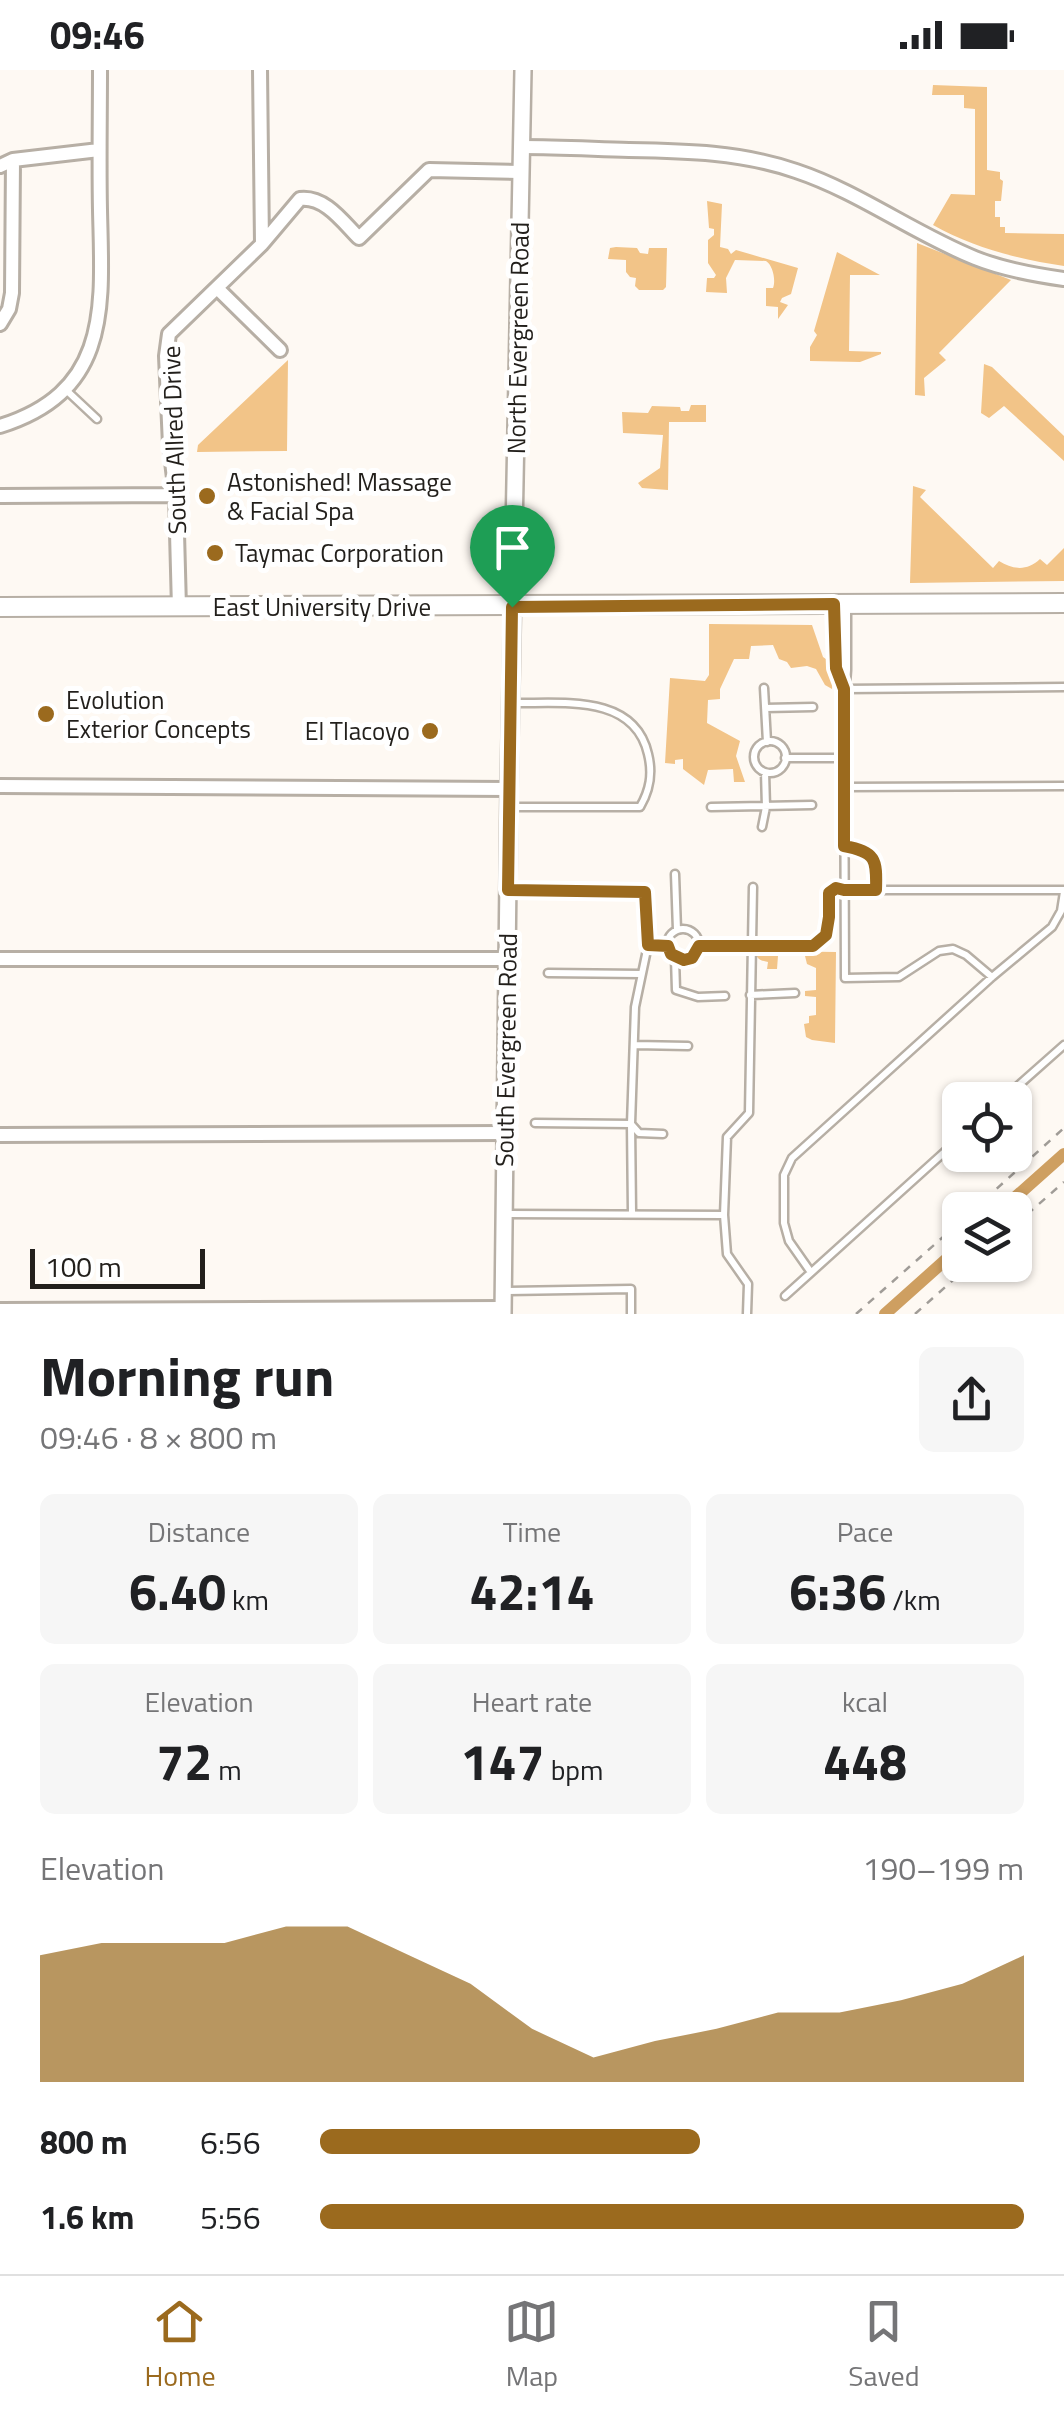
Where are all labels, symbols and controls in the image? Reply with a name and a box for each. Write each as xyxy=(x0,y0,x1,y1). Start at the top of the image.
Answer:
text: 09:46 xyxy=(50,6,145,64)
street label: North Evergreen Road xyxy=(497,222,539,454)
street label: South Allred Drive xyxy=(152,345,196,535)
place label: Astonished! Massage & Facial Spa xyxy=(227,463,452,530)
marker: Astonished! Massage & Facial Spa xyxy=(196,485,218,507)
pin xyxy=(470,505,555,608)
icon: arrive xyxy=(485,520,540,575)
place label: Taymac Corporation xyxy=(235,534,444,572)
marker: Taymac Corporation xyxy=(204,542,226,564)
street label: East University Drive xyxy=(213,588,431,626)
place label: Evolution Exterior Concepts xyxy=(66,681,251,748)
marker: Evolution Exterior Concepts xyxy=(35,703,57,725)
place label: El Tlacoyo xyxy=(305,712,410,750)
marker: El Tlacoyo xyxy=(419,720,441,742)
street label: South Evergreen Road xyxy=(485,933,527,1167)
map controls xyxy=(942,1082,1032,1282)
button: locate xyxy=(942,1082,1032,1172)
button: layers xyxy=(942,1192,1032,1282)
scale bar xyxy=(30,1244,205,1288)
text: 100 m xyxy=(45,1245,122,1288)
text: Morning run xyxy=(40,1334,334,1417)
button: share xyxy=(919,1347,1024,1452)
text: 09:46 · 8 × 800 m xyxy=(40,1413,277,1461)
text: Distance xyxy=(148,1510,250,1553)
text: Time xyxy=(503,1510,561,1553)
text: Pace xyxy=(837,1510,893,1553)
text: 6.40 xyxy=(129,1553,226,1629)
text: 42:14 xyxy=(470,1553,594,1629)
text: 6:36 xyxy=(789,1553,886,1629)
text: km xyxy=(226,1578,269,1621)
text: /km xyxy=(886,1578,941,1621)
text: Elevation xyxy=(145,1680,253,1723)
text: Heart rate xyxy=(472,1680,592,1723)
text: kcal xyxy=(842,1680,888,1723)
text: 72 xyxy=(156,1723,212,1799)
text: 147 xyxy=(460,1723,544,1799)
text: 448 xyxy=(823,1723,907,1799)
text: m xyxy=(212,1748,242,1791)
text: bpm xyxy=(544,1748,604,1791)
text: Elevation xyxy=(40,1844,164,1892)
text: 190–199 m xyxy=(862,1844,1024,1892)
text: 800 m xyxy=(40,2118,128,2166)
text: 6:56 xyxy=(200,2118,261,2166)
text: 1.6 km xyxy=(40,2193,134,2241)
text: 5:56 xyxy=(200,2193,261,2241)
tab: Home xyxy=(144,2294,216,2397)
tab: Map xyxy=(504,2294,559,2397)
tab: Saved xyxy=(848,2294,920,2397)

